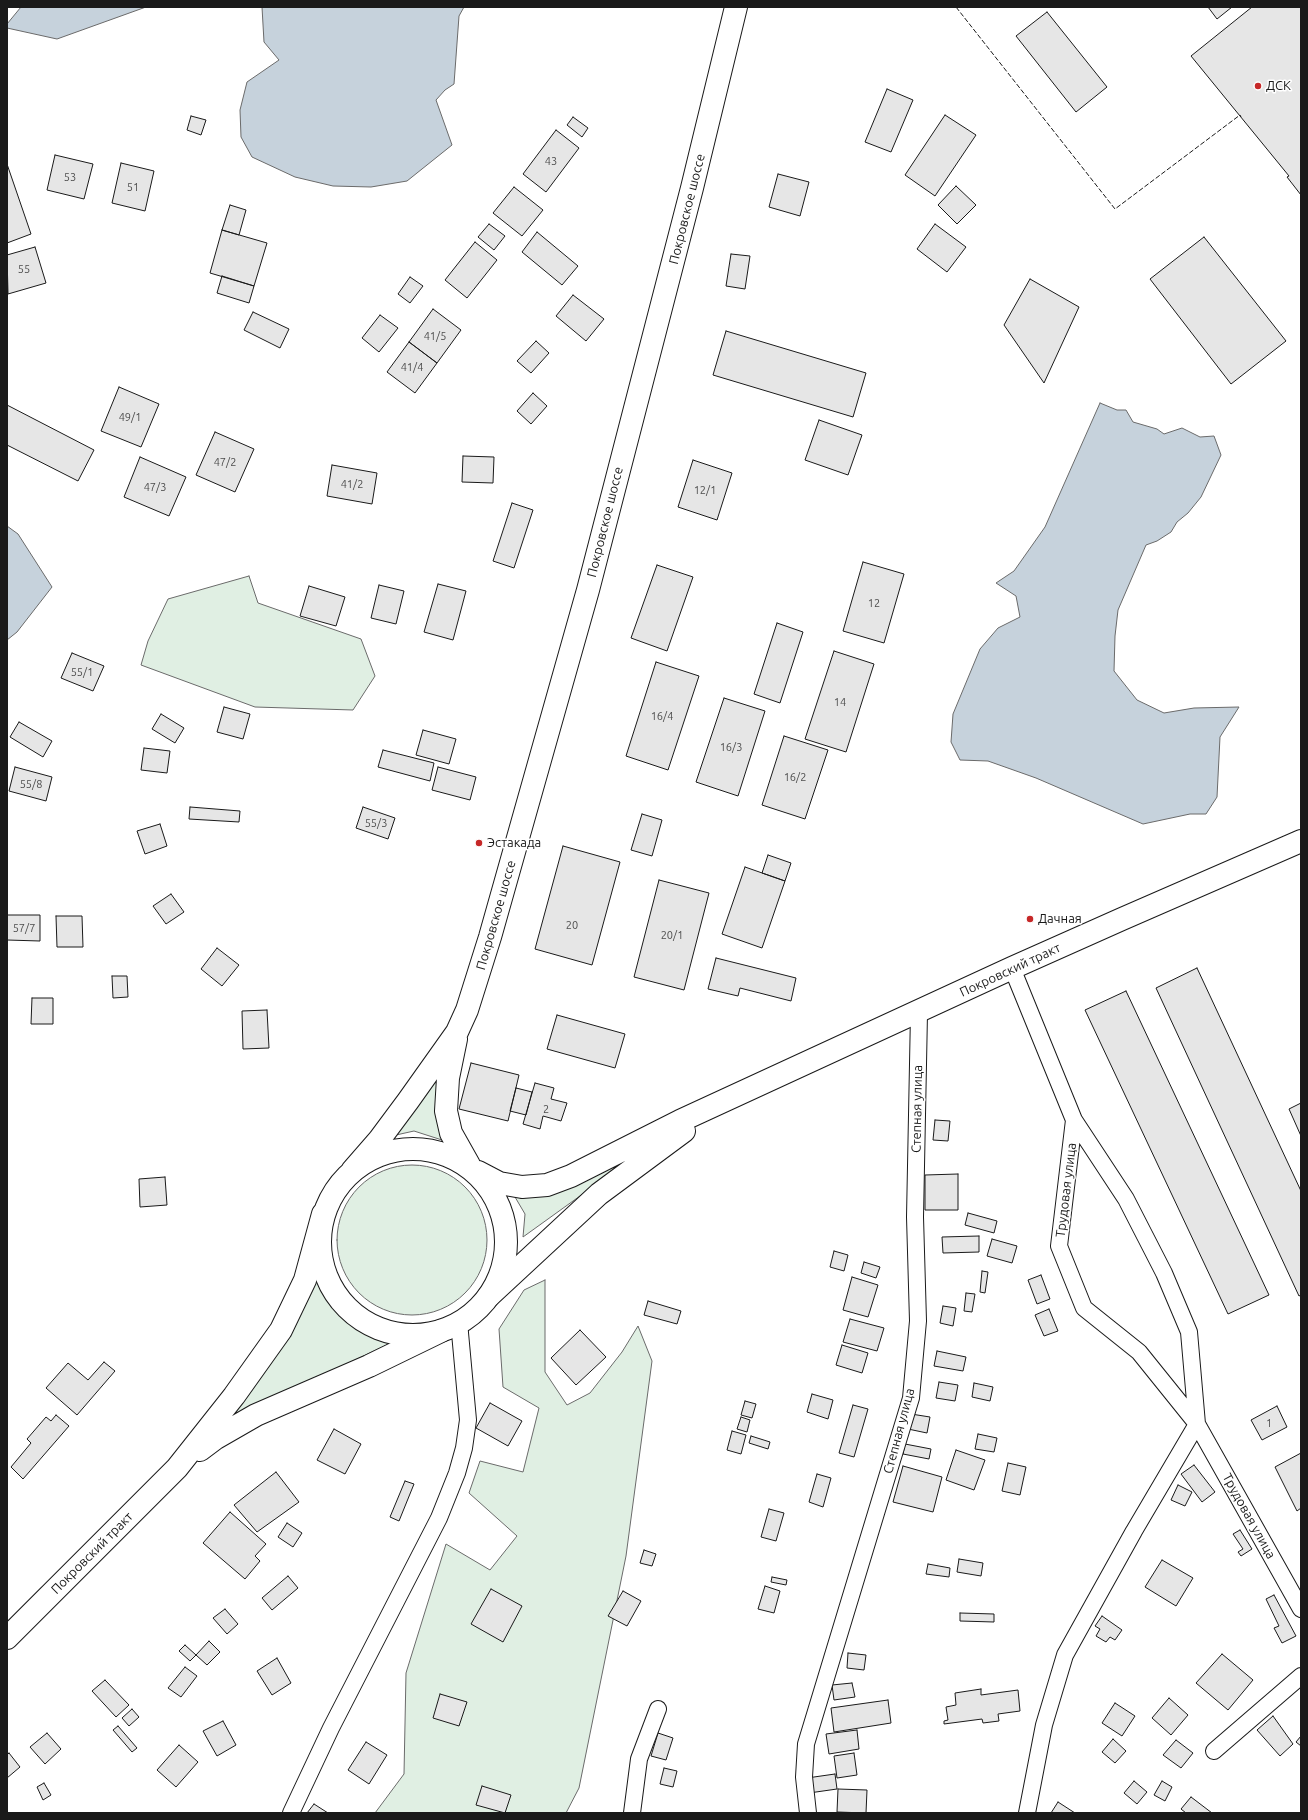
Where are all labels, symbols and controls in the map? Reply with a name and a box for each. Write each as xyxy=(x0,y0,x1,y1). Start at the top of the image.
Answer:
place label: ДСК xyxy=(1266,78,1291,94)
marker: ДСК xyxy=(1253,81,1263,91)
street label: Покровское шоссе xyxy=(666,152,708,266)
house number: 43 xyxy=(545,154,557,168)
house number: 53 xyxy=(64,170,76,184)
house number: 51 xyxy=(127,180,139,194)
house number: 55 xyxy=(18,262,30,276)
house number: 41/5 xyxy=(424,329,446,343)
house number: 41/4 xyxy=(401,360,423,374)
house number: 49/1 xyxy=(119,410,141,424)
house number: 47/2 xyxy=(214,455,236,469)
street label: Покровское шоссе xyxy=(584,465,626,579)
house number: 41/2 xyxy=(341,477,363,491)
house number: 47/3 xyxy=(144,480,166,494)
house number: 12/1 xyxy=(694,483,716,497)
house number: 12 xyxy=(868,596,880,610)
house number: 55/1 xyxy=(71,665,93,679)
house number: 14 xyxy=(834,695,846,709)
house number: 16/4 xyxy=(651,709,673,723)
house number: 16/3 xyxy=(720,740,742,754)
house number: 16/2 xyxy=(784,770,806,784)
house number: 55/8 xyxy=(20,777,42,791)
house number: 55/3 xyxy=(365,816,387,830)
place label: Эстакада xyxy=(487,835,541,851)
marker: Эстакада xyxy=(474,838,484,848)
street label: Покровское шоссе xyxy=(473,858,519,972)
place label: Дачная xyxy=(1038,911,1082,927)
marker: Дачная xyxy=(1025,914,1035,924)
house number: 20 xyxy=(566,918,578,932)
house number: 57/7 xyxy=(13,921,35,935)
house number: 20/1 xyxy=(661,928,683,942)
street label: Покровский тракт xyxy=(957,940,1063,1000)
street label: Степная улица xyxy=(908,1065,926,1153)
house number: 2 xyxy=(543,1102,549,1116)
street label: Трудовая улица xyxy=(1052,1142,1080,1238)
street label: Степная улица xyxy=(880,1387,918,1475)
house number: 1 xyxy=(1266,1416,1272,1430)
street label: Трудовая улица xyxy=(1219,1471,1279,1561)
street label: Покровский тракт xyxy=(48,1509,136,1597)

